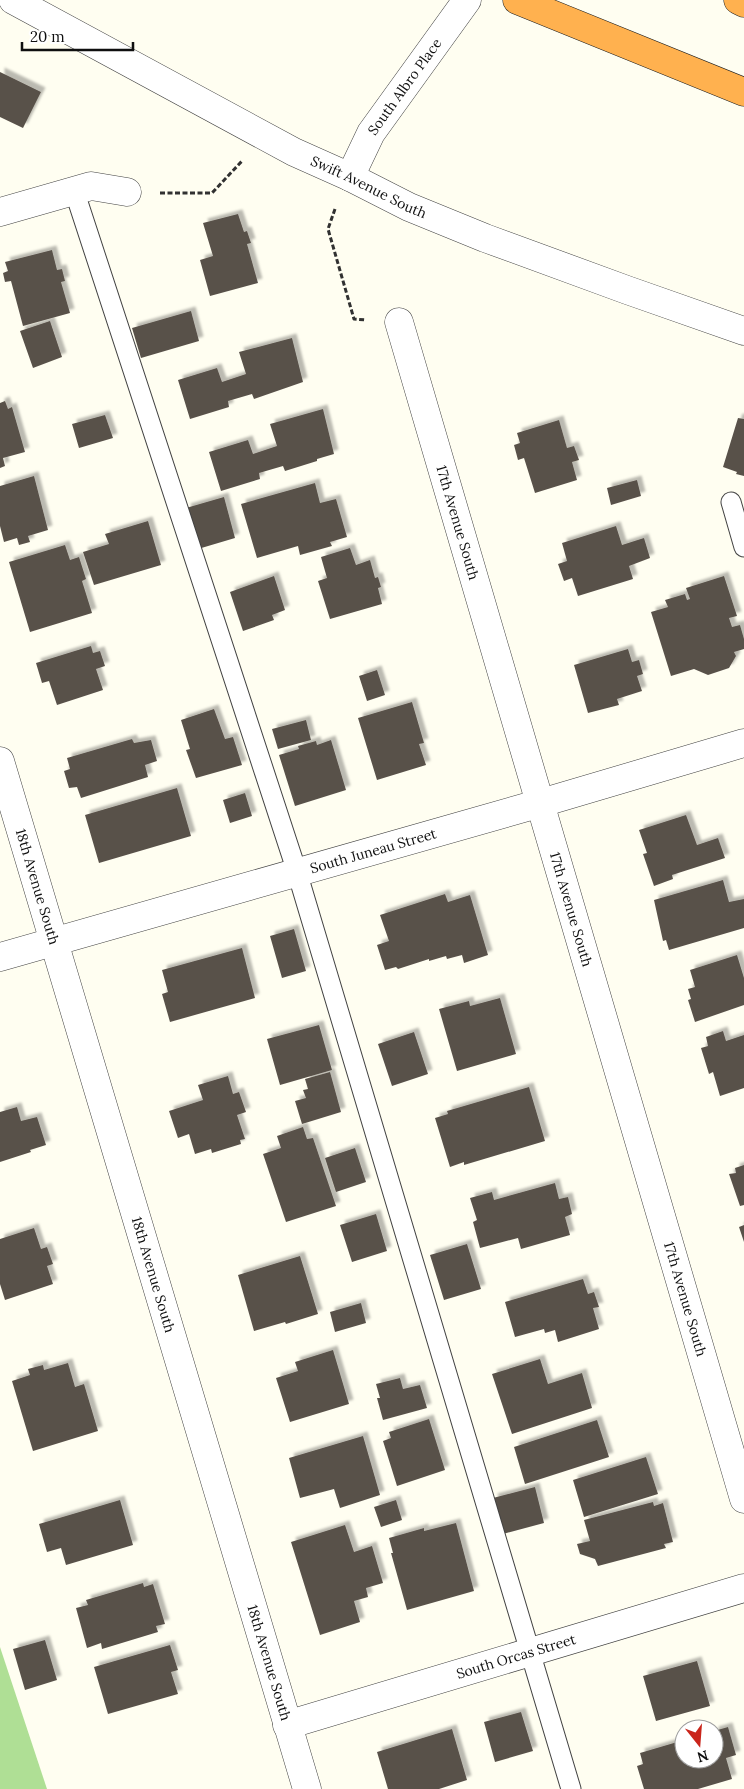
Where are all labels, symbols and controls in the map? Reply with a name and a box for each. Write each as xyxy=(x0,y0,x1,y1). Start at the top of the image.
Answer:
scale bar xyxy=(22,20,134,52)
text: 20 m xyxy=(30,27,65,46)
street label: South Albro Place xyxy=(364,34,446,138)
street label: Swift Avenue South xyxy=(308,152,429,222)
street label: 17th Avenue South xyxy=(432,463,483,582)
street label: South Juneau Street xyxy=(308,824,439,877)
street label: 18th Avenue South xyxy=(12,826,63,947)
street label: 17th Avenue South xyxy=(546,850,596,969)
street label: 18th Avenue South xyxy=(128,1215,179,1335)
street label: 17th Avenue South xyxy=(660,1239,711,1358)
street label: 18th Avenue South xyxy=(243,1603,295,1723)
street label: South Orcas Street xyxy=(454,1630,578,1683)
north arrow xyxy=(674,1719,724,1769)
text: N xyxy=(695,1746,711,1767)

